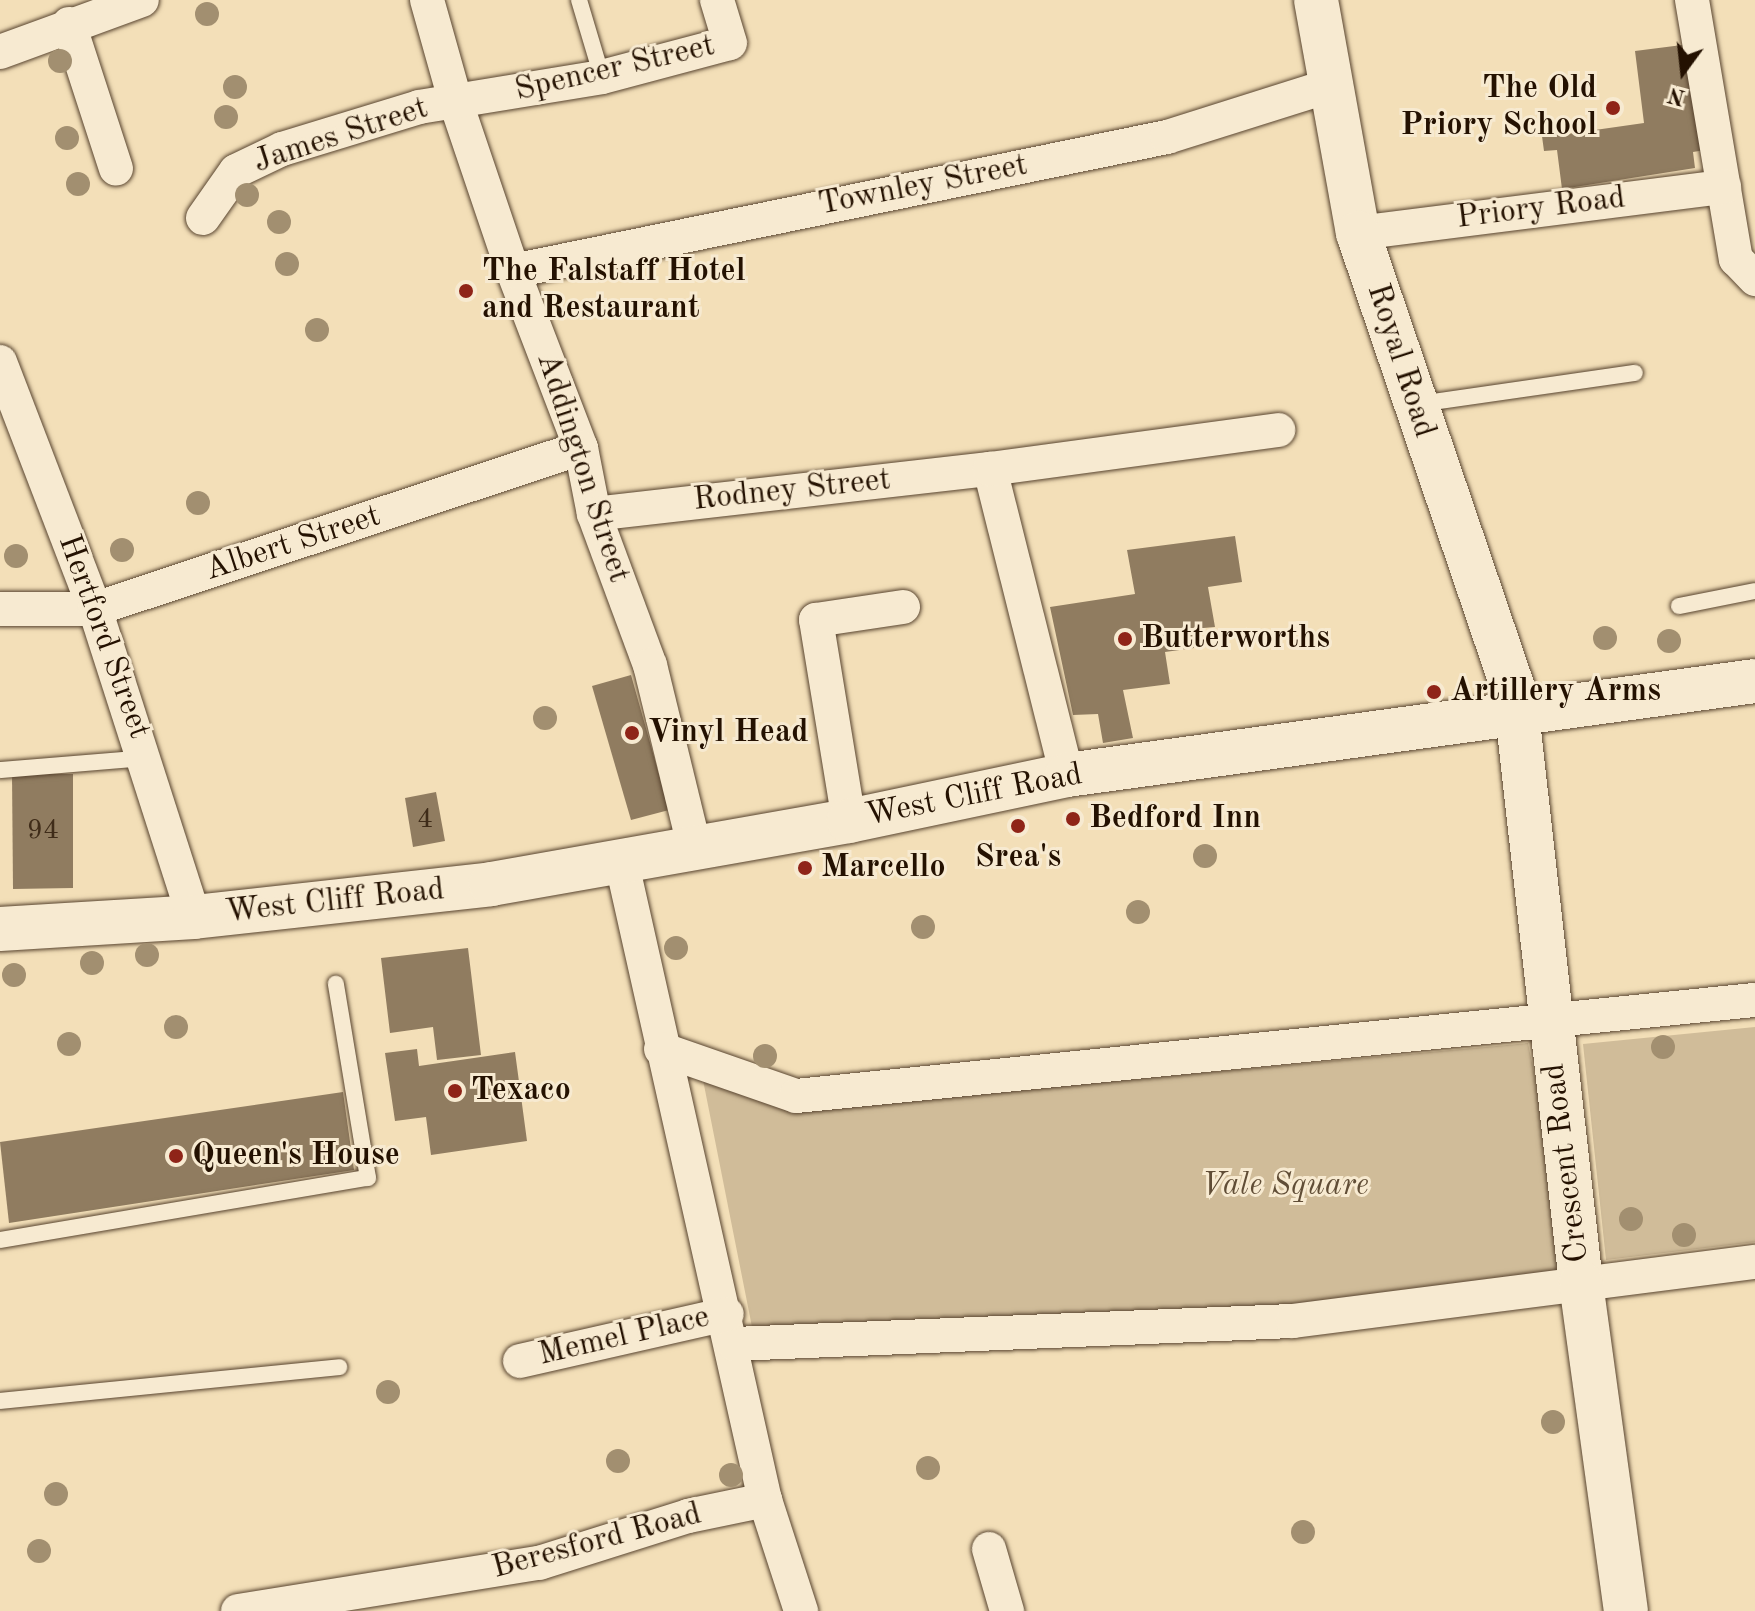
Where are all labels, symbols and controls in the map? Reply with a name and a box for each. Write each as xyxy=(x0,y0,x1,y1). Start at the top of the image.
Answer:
street label: Spencer Street xyxy=(511,27,719,111)
north arrow xyxy=(1643,32,1723,112)
place label: The Old Priory School xyxy=(1401,71,1597,146)
text: N xyxy=(1666,82,1688,108)
street label: James Street xyxy=(249,90,433,182)
marker: The Old Priory School xyxy=(1604,99,1622,117)
street label: Townley Street xyxy=(815,147,1031,225)
street label: Priory Road xyxy=(1454,180,1628,238)
place label: The Falstaff Hotel and Restaurant xyxy=(482,254,746,329)
street label: Royal Road xyxy=(1357,279,1443,443)
marker: The Falstaff Hotel and Restaurant xyxy=(457,282,475,300)
street label: Addington Street xyxy=(527,348,637,588)
street label: Rodney Street xyxy=(691,462,893,520)
street label: Albert Street xyxy=(200,498,386,590)
street label: Hertford Street xyxy=(48,530,158,744)
place label: Butterworths xyxy=(1141,620,1330,658)
marker: Butterworths xyxy=(1116,630,1134,648)
place label: Artillery Arms xyxy=(1450,673,1661,711)
marker: Artillery Arms xyxy=(1425,683,1443,701)
place label: Vinyl Head xyxy=(648,714,808,752)
marker: Vinyl Head xyxy=(623,724,641,742)
street label: West Cliff Road xyxy=(862,756,1086,836)
place label: Bedford Inn xyxy=(1089,800,1261,838)
house number: 4 xyxy=(417,803,433,837)
marker: Bedford Inn xyxy=(1064,810,1082,828)
house number: 94 xyxy=(27,814,59,848)
marker: Srea's xyxy=(1009,817,1027,835)
place label: Srea's xyxy=(975,839,1061,877)
place label: Marcello xyxy=(821,849,946,887)
marker: Marcello xyxy=(796,859,814,877)
street label: West Cliff Road xyxy=(224,871,446,933)
street label: Crescent Road xyxy=(1536,1061,1598,1265)
place label: Texaco xyxy=(471,1072,571,1110)
marker: Texaco xyxy=(446,1082,464,1100)
place label: Queen's House xyxy=(192,1137,400,1175)
marker: Queen's House xyxy=(167,1147,185,1165)
park label: Vale Square xyxy=(1201,1167,1369,1205)
street label: Memel Place xyxy=(535,1299,713,1375)
street label: Beresford Road xyxy=(488,1496,706,1588)

